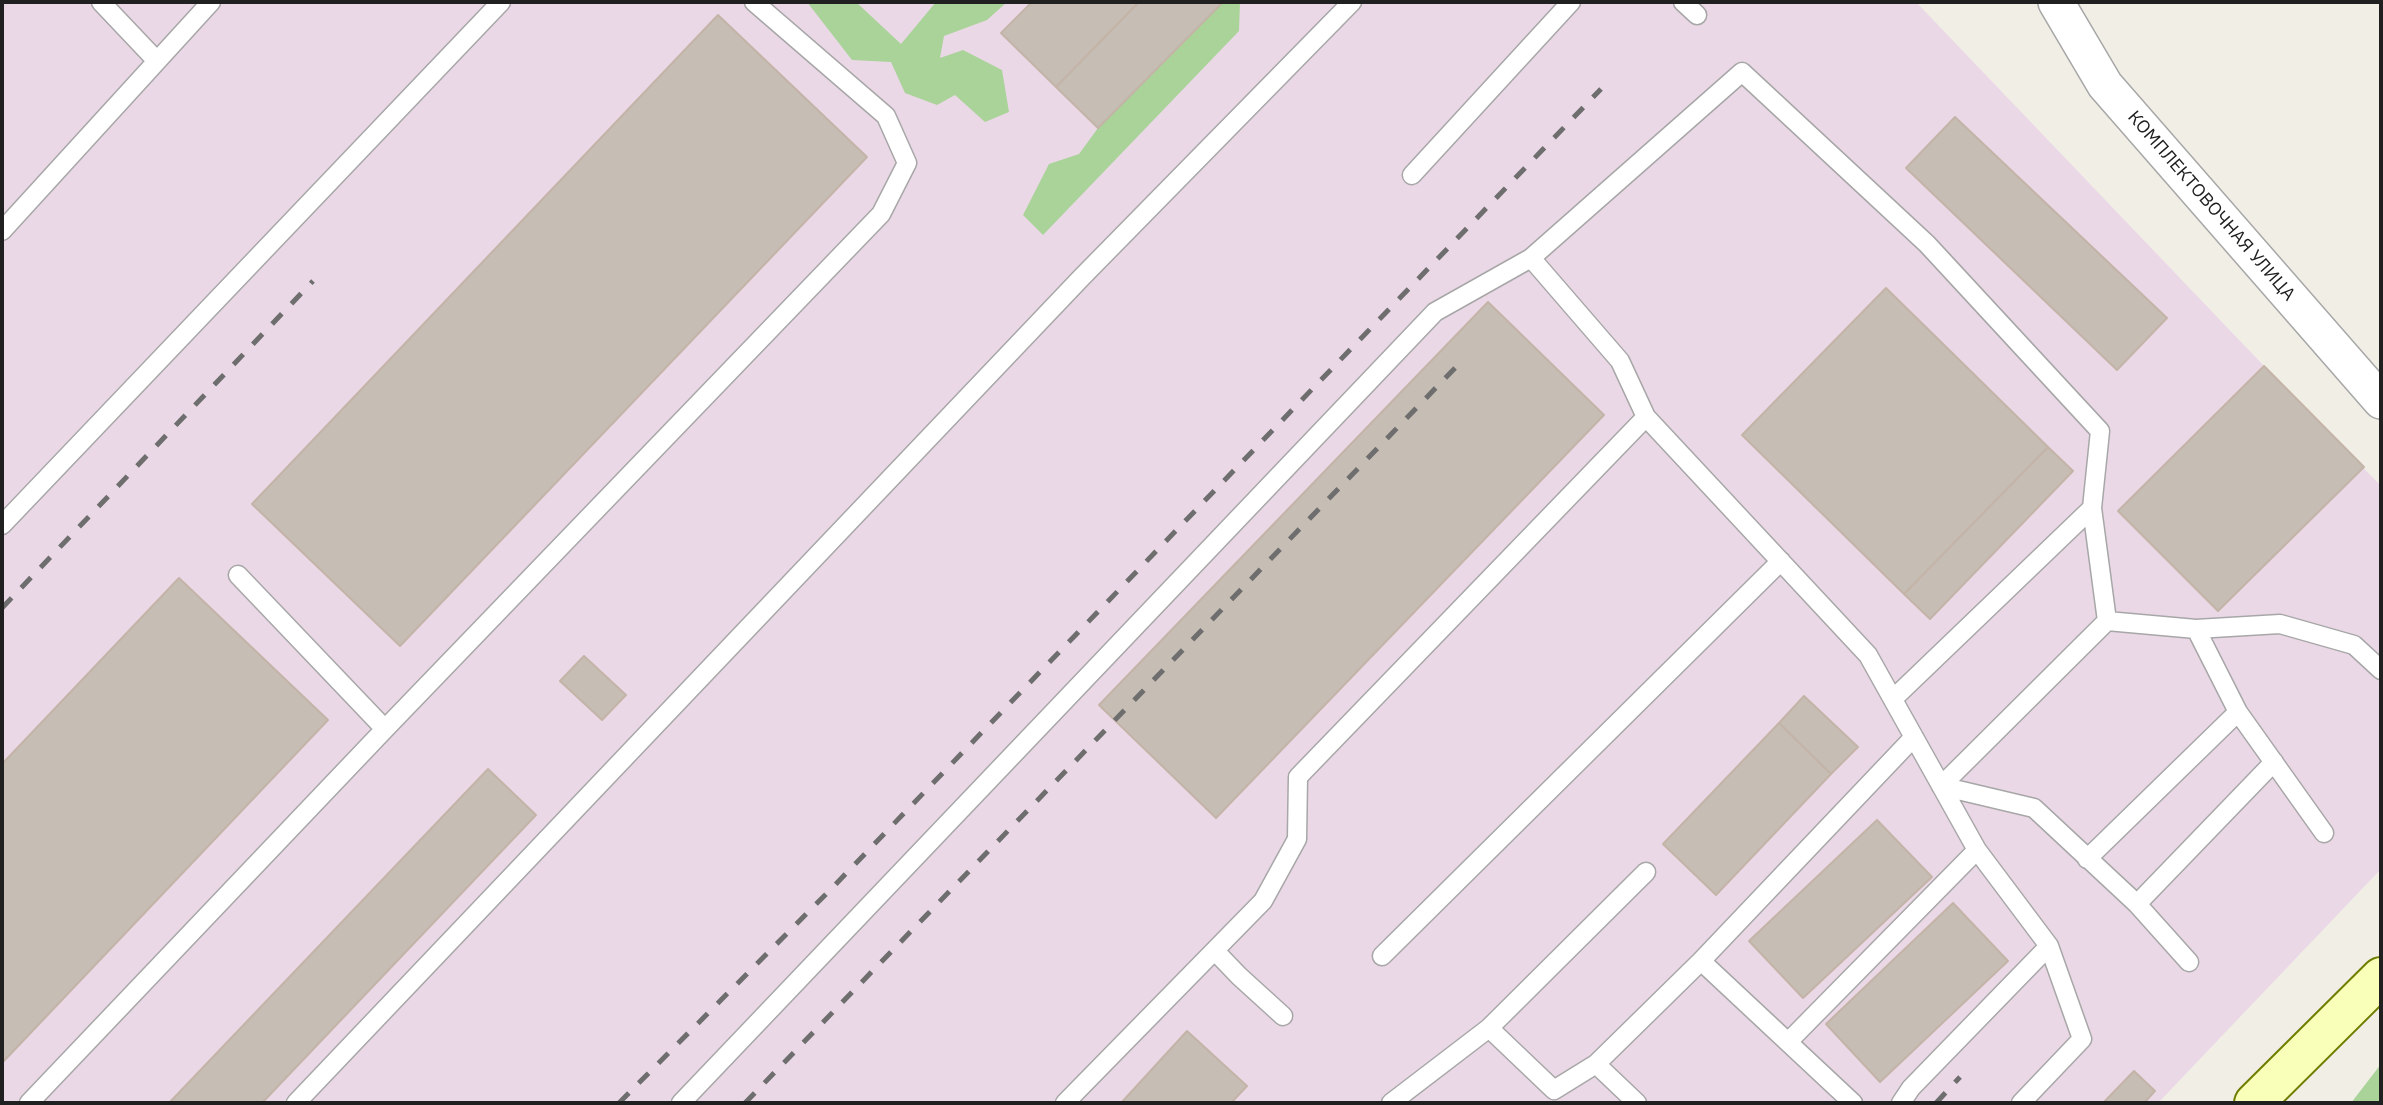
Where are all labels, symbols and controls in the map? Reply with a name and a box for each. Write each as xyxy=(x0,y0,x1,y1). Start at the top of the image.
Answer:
street label: КОМПЛЕКТОВОЧНАЯ УЛИЦА xyxy=(2123,107,2299,305)

